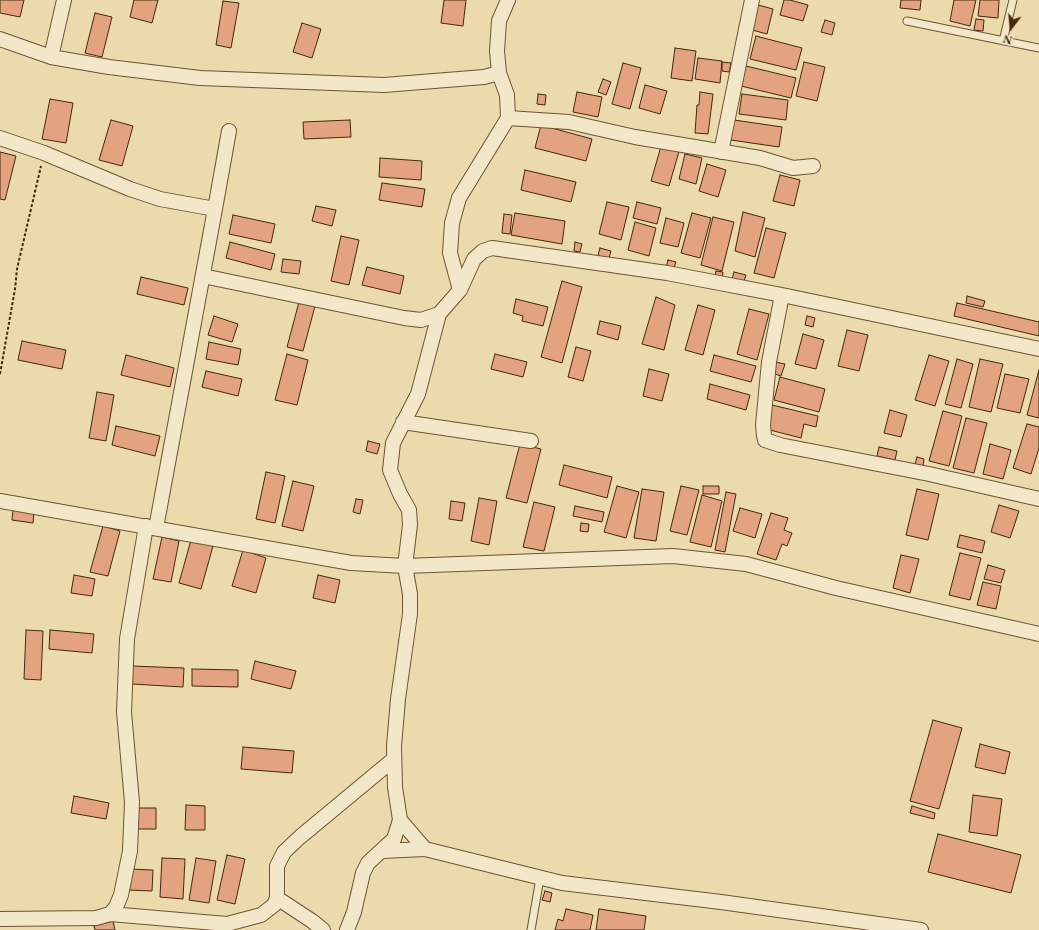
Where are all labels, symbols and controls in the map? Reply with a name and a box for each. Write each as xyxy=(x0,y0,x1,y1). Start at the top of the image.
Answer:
north arrow xyxy=(991,8,1031,48)
text: N xyxy=(1001,32,1014,47)

